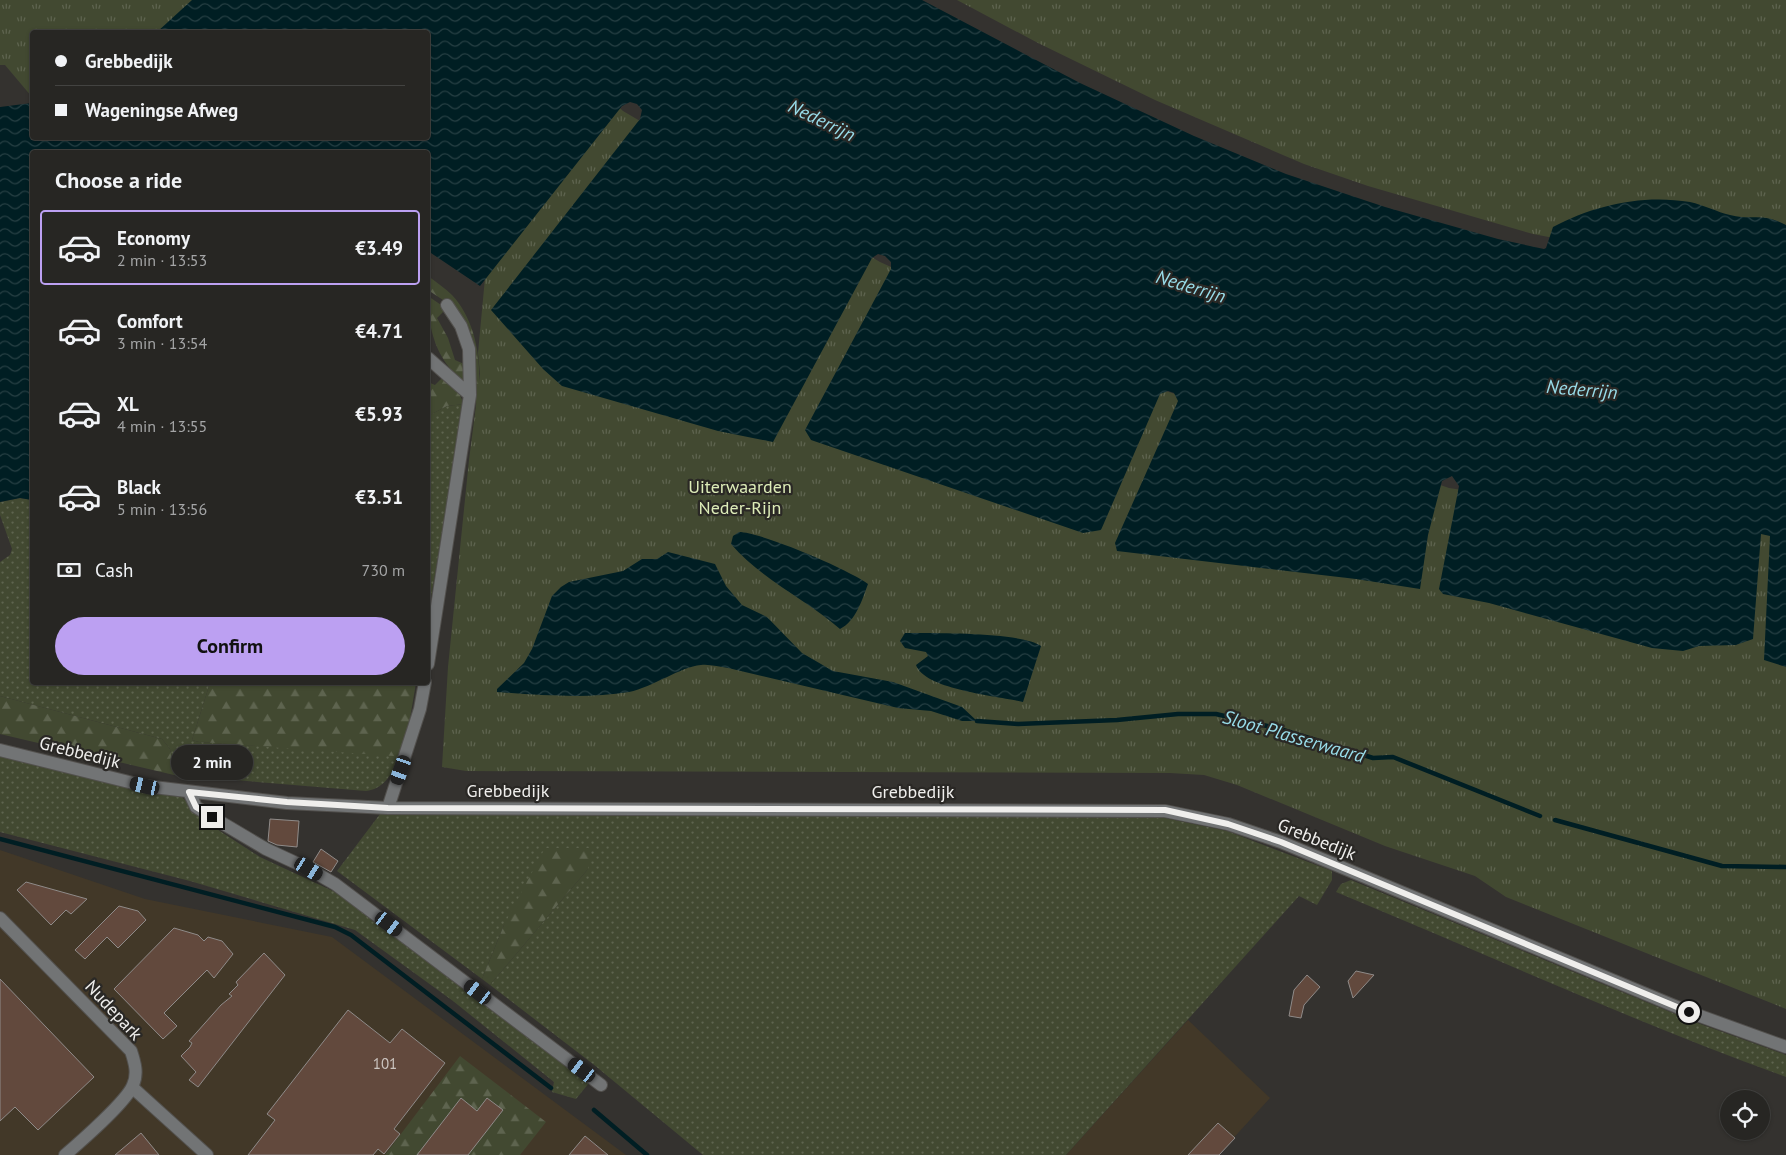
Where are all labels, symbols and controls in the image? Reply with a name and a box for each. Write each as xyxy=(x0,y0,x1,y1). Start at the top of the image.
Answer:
text: Grebbedijk xyxy=(85,49,173,73)
water label: Nederrijn xyxy=(785,94,859,146)
text: Wageningse Afweg xyxy=(85,98,238,122)
text: Choose a ride xyxy=(55,166,182,194)
icon: car xyxy=(57,225,102,270)
text: Economy xyxy=(117,226,190,250)
text: €3.49 xyxy=(355,236,403,260)
text: 2 min · 13:53 xyxy=(117,250,207,270)
water label: Nederrijn xyxy=(1153,264,1229,308)
icon: car xyxy=(57,308,102,353)
text: Comfort xyxy=(117,309,183,333)
text: €4.71 xyxy=(355,319,403,343)
text: 3 min · 13:54 xyxy=(117,333,207,353)
water label: Nederrijn xyxy=(1545,374,1619,404)
icon: car xyxy=(57,391,102,436)
text: XL xyxy=(117,392,139,416)
text: €5.93 xyxy=(355,402,403,426)
text: 4 min · 13:55 xyxy=(117,416,207,436)
icon: car xyxy=(57,474,102,519)
text: Black xyxy=(117,475,161,499)
park label: Uiterwaarden Neder-Rijn xyxy=(688,475,792,519)
text: €3.51 xyxy=(355,485,403,509)
text: 5 min · 13:56 xyxy=(117,499,207,519)
icon: cash xyxy=(55,556,83,584)
text: Cash xyxy=(95,558,133,582)
text: 730 m xyxy=(362,560,405,580)
button: Confirm xyxy=(55,617,405,675)
water label: Sloot Plasserwaard xyxy=(1220,704,1369,768)
street label: Grebbedijk xyxy=(37,731,123,773)
callout: 2 min xyxy=(171,744,253,780)
text: 2 min xyxy=(192,752,232,772)
car xyxy=(389,753,412,787)
car xyxy=(128,775,161,797)
street label: Grebbedijk xyxy=(467,779,550,802)
street label: Grebbedijk xyxy=(872,780,955,803)
route end xyxy=(201,806,223,828)
street label: Grebbedijk xyxy=(1274,813,1360,865)
car xyxy=(292,855,325,883)
car xyxy=(372,909,405,939)
street label: Nudepark xyxy=(80,975,148,1045)
car xyxy=(461,977,494,1007)
route start xyxy=(1678,1001,1700,1023)
house number: 101 xyxy=(373,1054,397,1073)
car xyxy=(565,1055,598,1085)
map controls xyxy=(1720,1090,1770,1140)
button: locate xyxy=(1720,1090,1770,1140)

